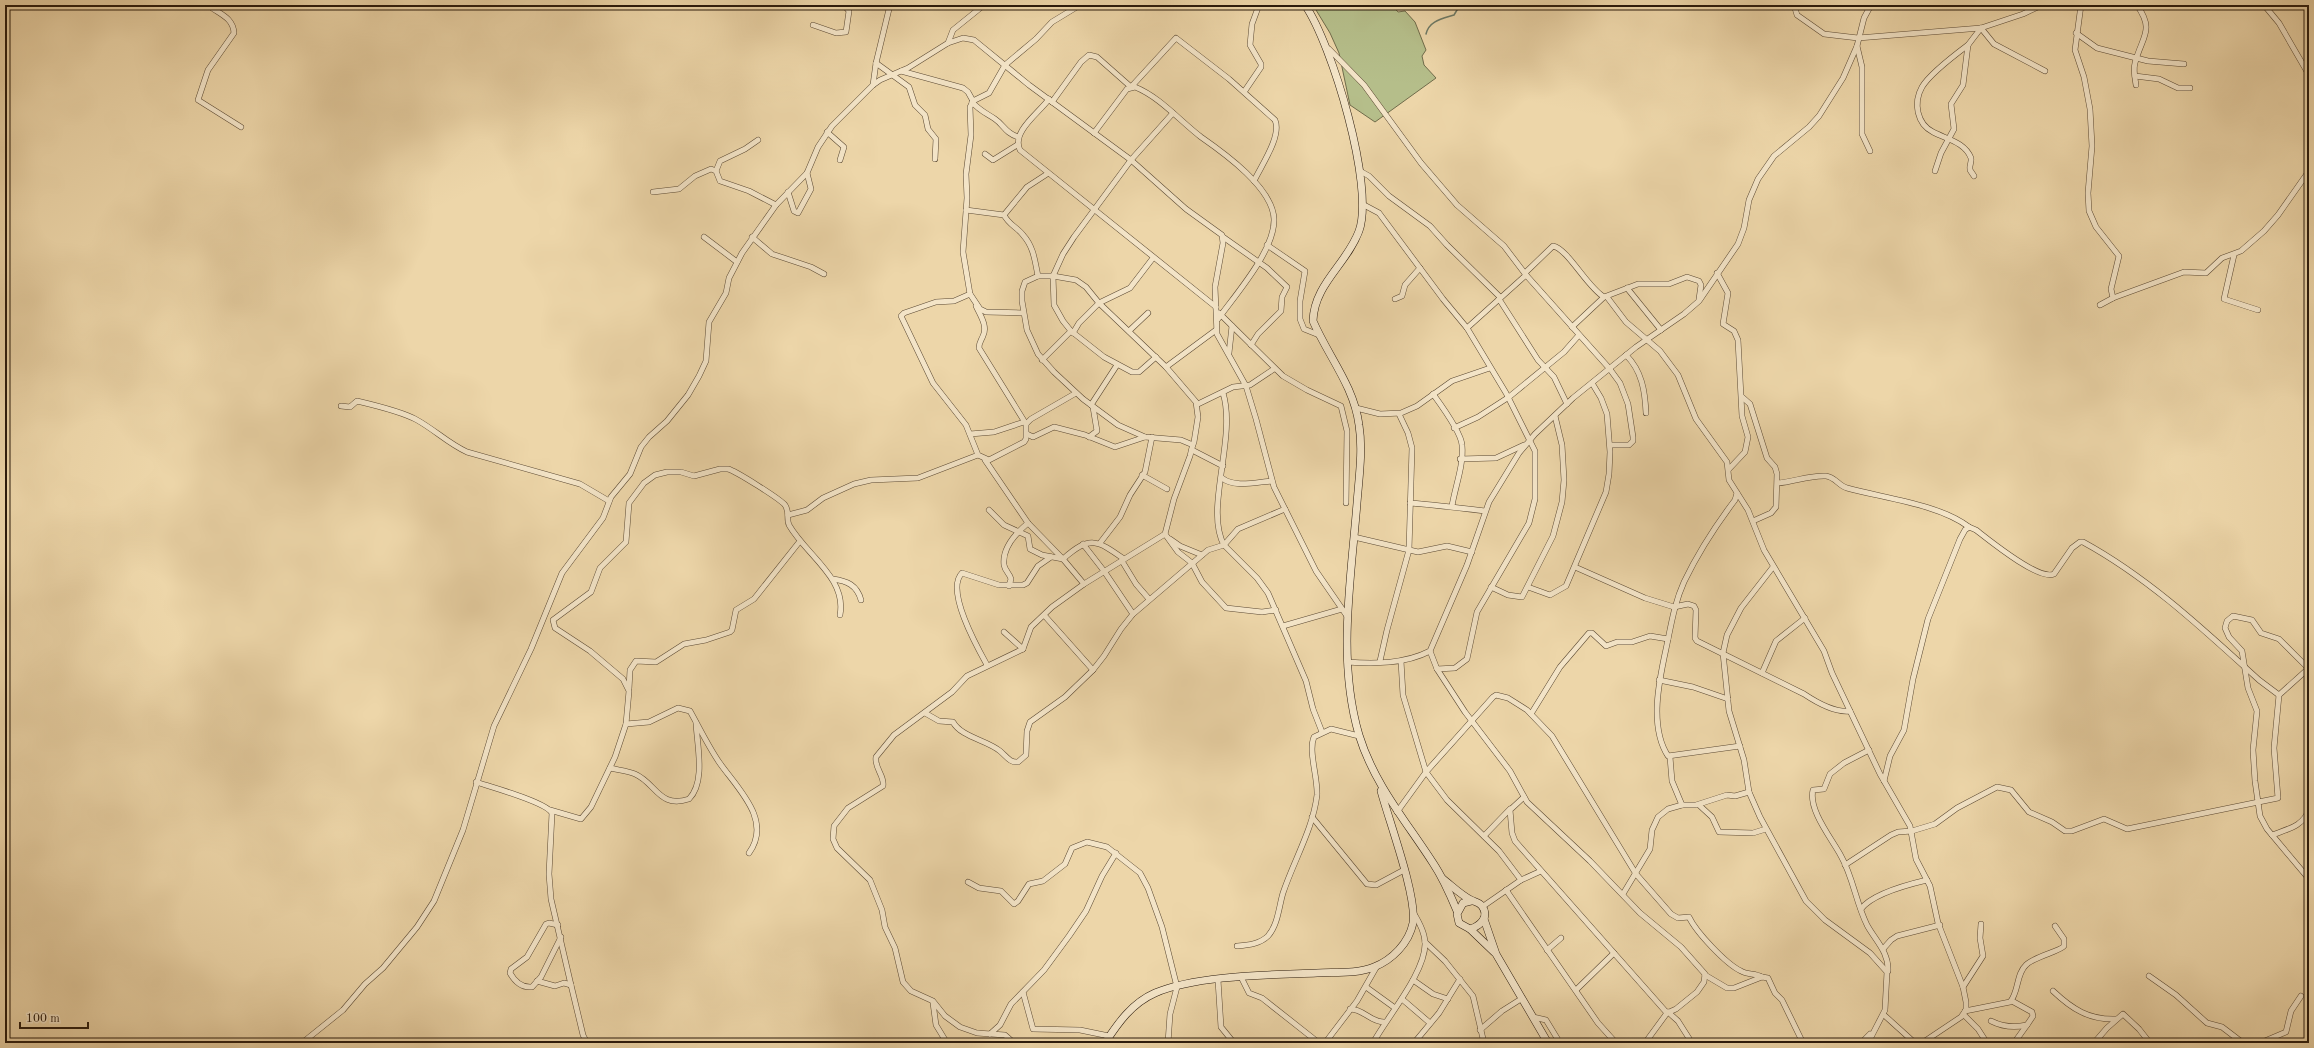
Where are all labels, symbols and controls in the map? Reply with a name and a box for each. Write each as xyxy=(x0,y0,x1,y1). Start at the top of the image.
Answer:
scale bar xyxy=(20,1004,88,1030)
text: 100 m xyxy=(26,1013,60,1025)

